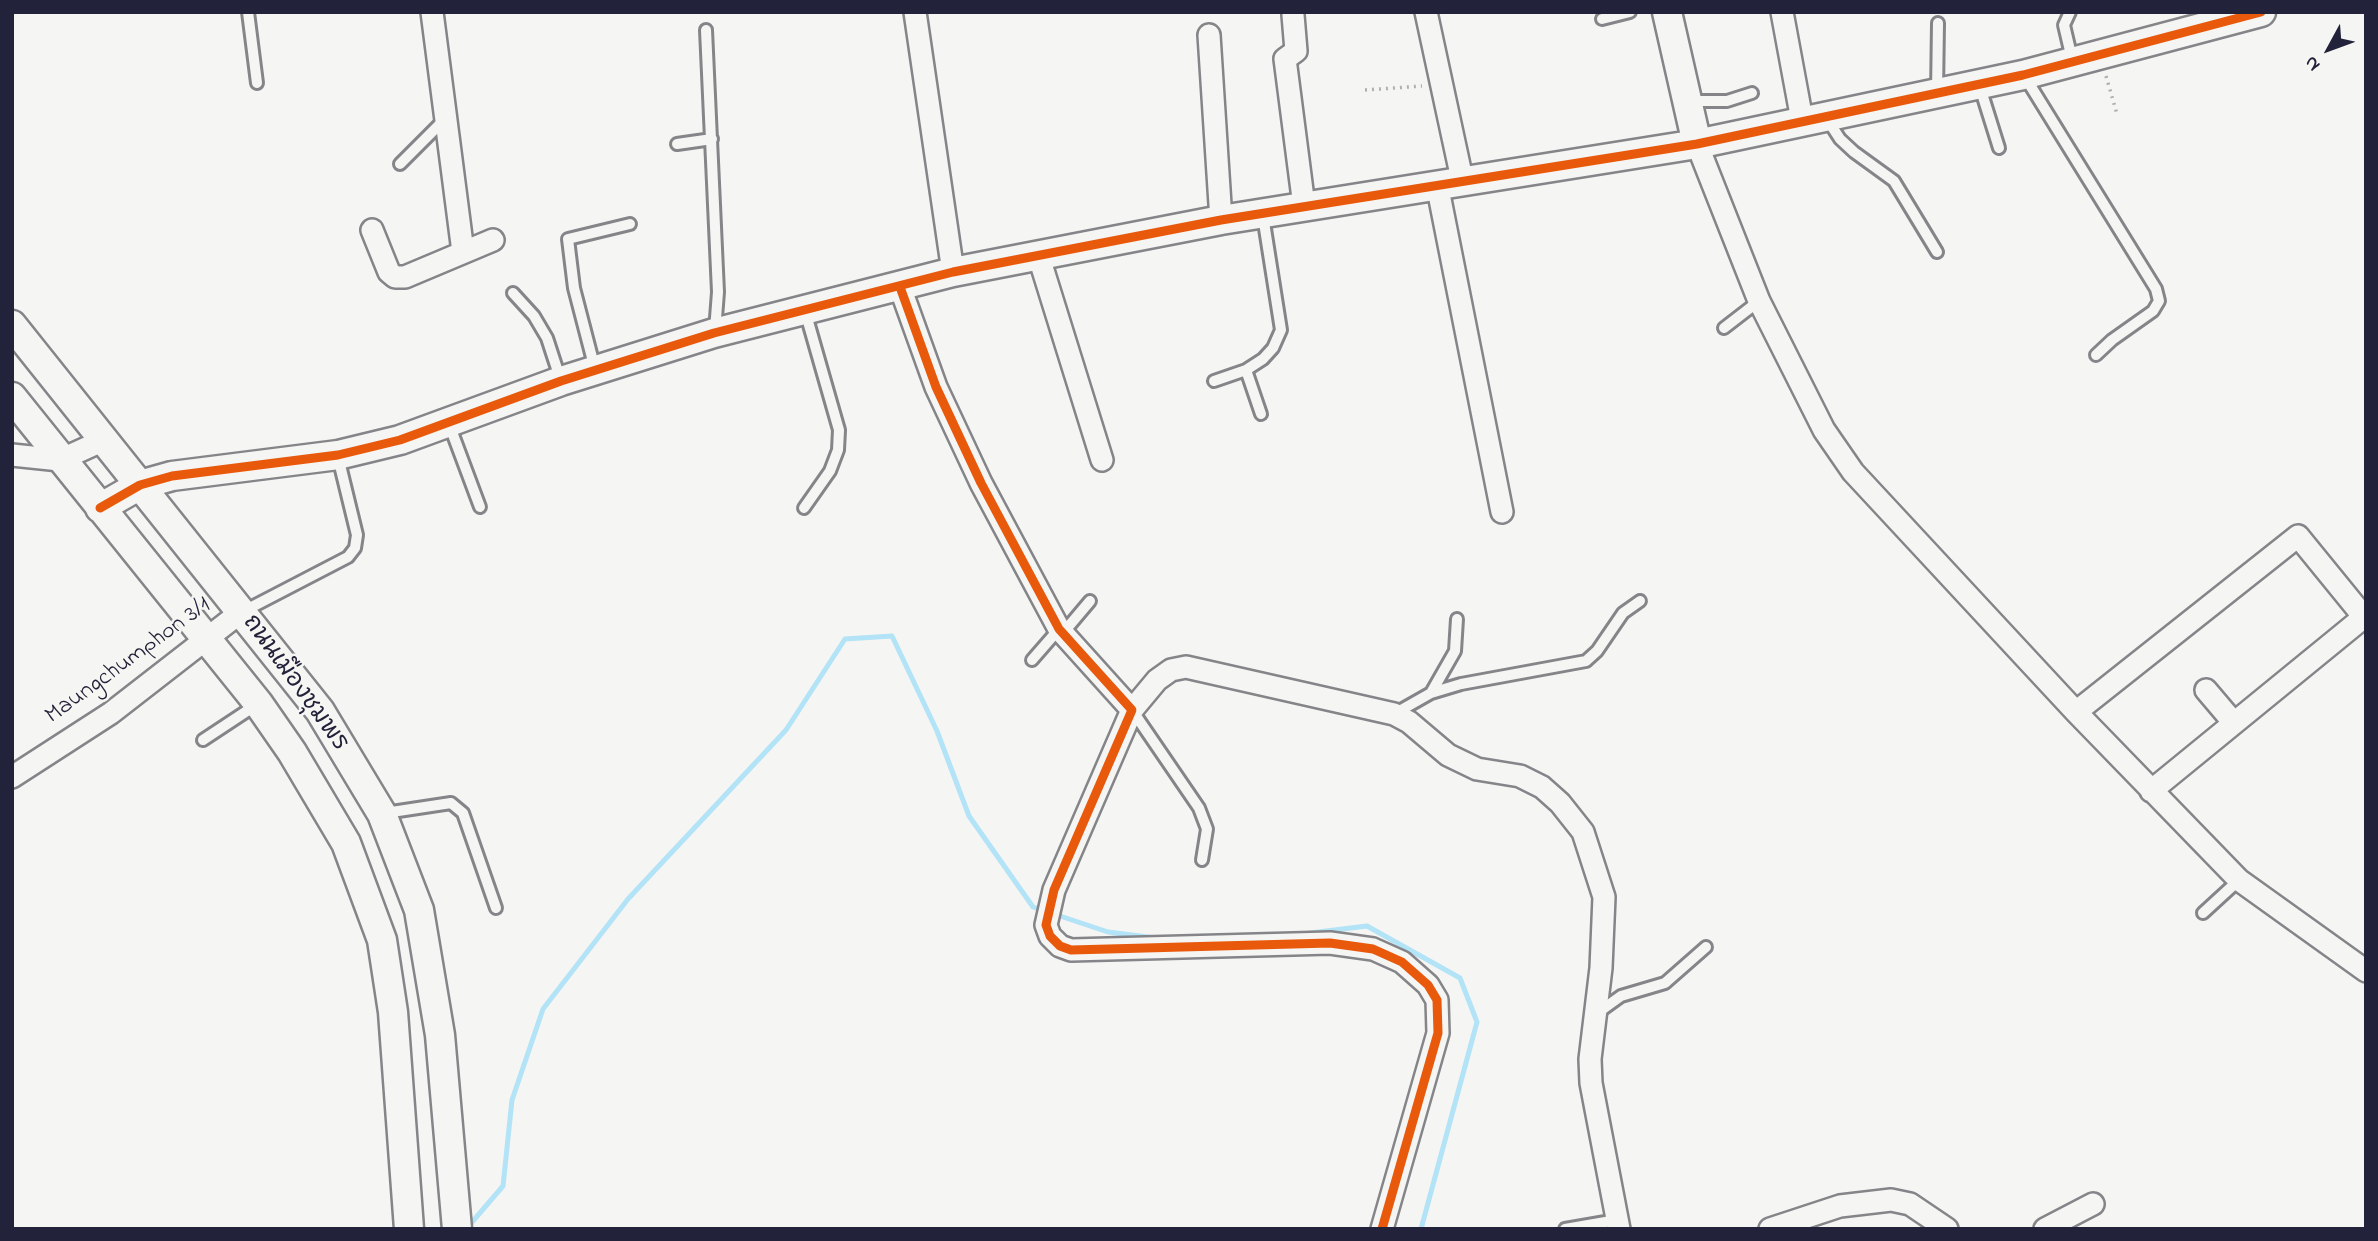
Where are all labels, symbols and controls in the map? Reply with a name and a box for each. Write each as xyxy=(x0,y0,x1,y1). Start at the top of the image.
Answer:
north arrow xyxy=(2294,14,2364,84)
text: N xyxy=(2298,49,2327,77)
street label: Maungchumphon 3/1 xyxy=(41,592,217,732)
street label: ถนนเมืองชุมพร xyxy=(235,610,353,758)

